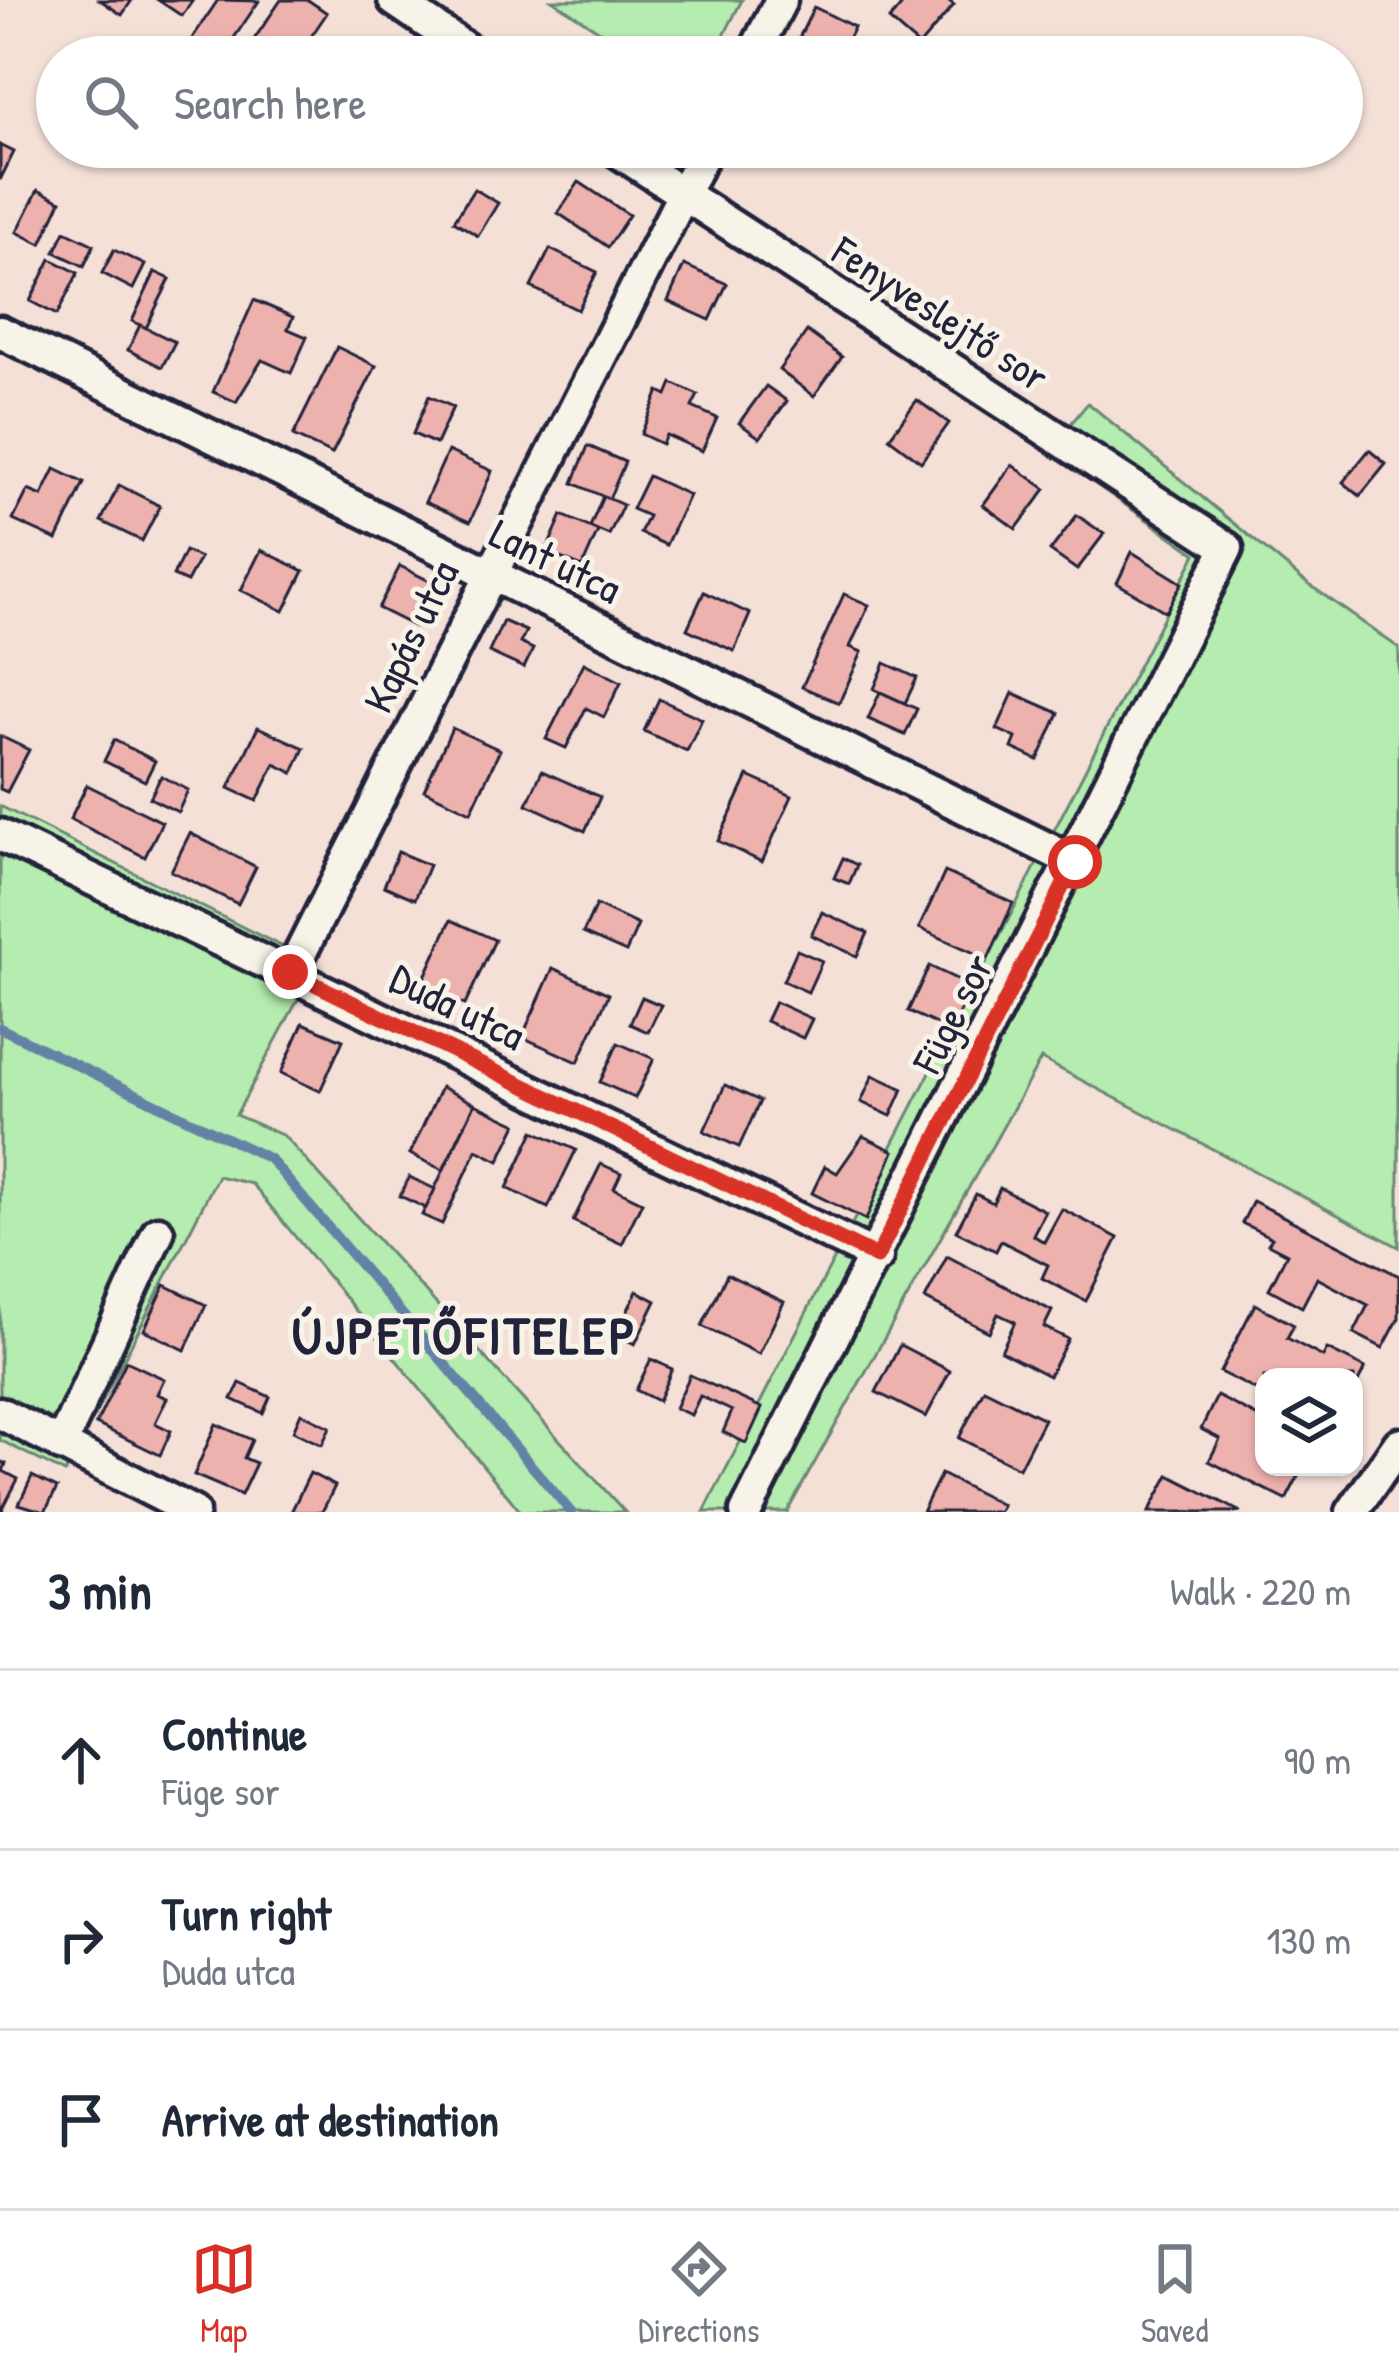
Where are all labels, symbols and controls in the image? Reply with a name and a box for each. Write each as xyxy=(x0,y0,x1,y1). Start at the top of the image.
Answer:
search box xyxy=(36,36,1363,168)
icon: search xyxy=(78,69,144,135)
text: Search here xyxy=(174,72,366,133)
street label: Fenyveslejtő sor xyxy=(821,221,1060,404)
street label: Lant utca xyxy=(481,504,631,616)
street label: Kapás utca xyxy=(349,550,471,722)
route start xyxy=(1048,835,1102,889)
street label: Füge sor xyxy=(897,944,1006,1083)
route end xyxy=(263,945,317,999)
street label: Duda utca xyxy=(381,949,535,1063)
district label: ÚJPETŐFITELEP xyxy=(292,1298,638,1371)
map controls xyxy=(1255,1368,1363,1476)
button: layers xyxy=(1255,1368,1363,1476)
text: 3 min xyxy=(48,1556,152,1625)
text: Walk · 220 m xyxy=(1170,1564,1351,1617)
text: Continue xyxy=(162,1703,307,1764)
icon: ahead xyxy=(48,1727,114,1793)
text: 90 m xyxy=(1284,1733,1351,1786)
text: Füge sor xyxy=(162,1764,280,1817)
text: Turn right xyxy=(162,1883,331,1944)
icon: right xyxy=(48,1907,114,1973)
text: 130 m xyxy=(1266,1913,1351,1966)
text: Duda utca xyxy=(162,1944,295,1997)
icon: arrive xyxy=(48,2087,114,2153)
text: Arrive at destination xyxy=(162,2089,499,2150)
tab: Map xyxy=(191,2236,257,2352)
tab: Directions xyxy=(638,2236,760,2352)
tab: Saved xyxy=(1141,2236,1208,2352)

